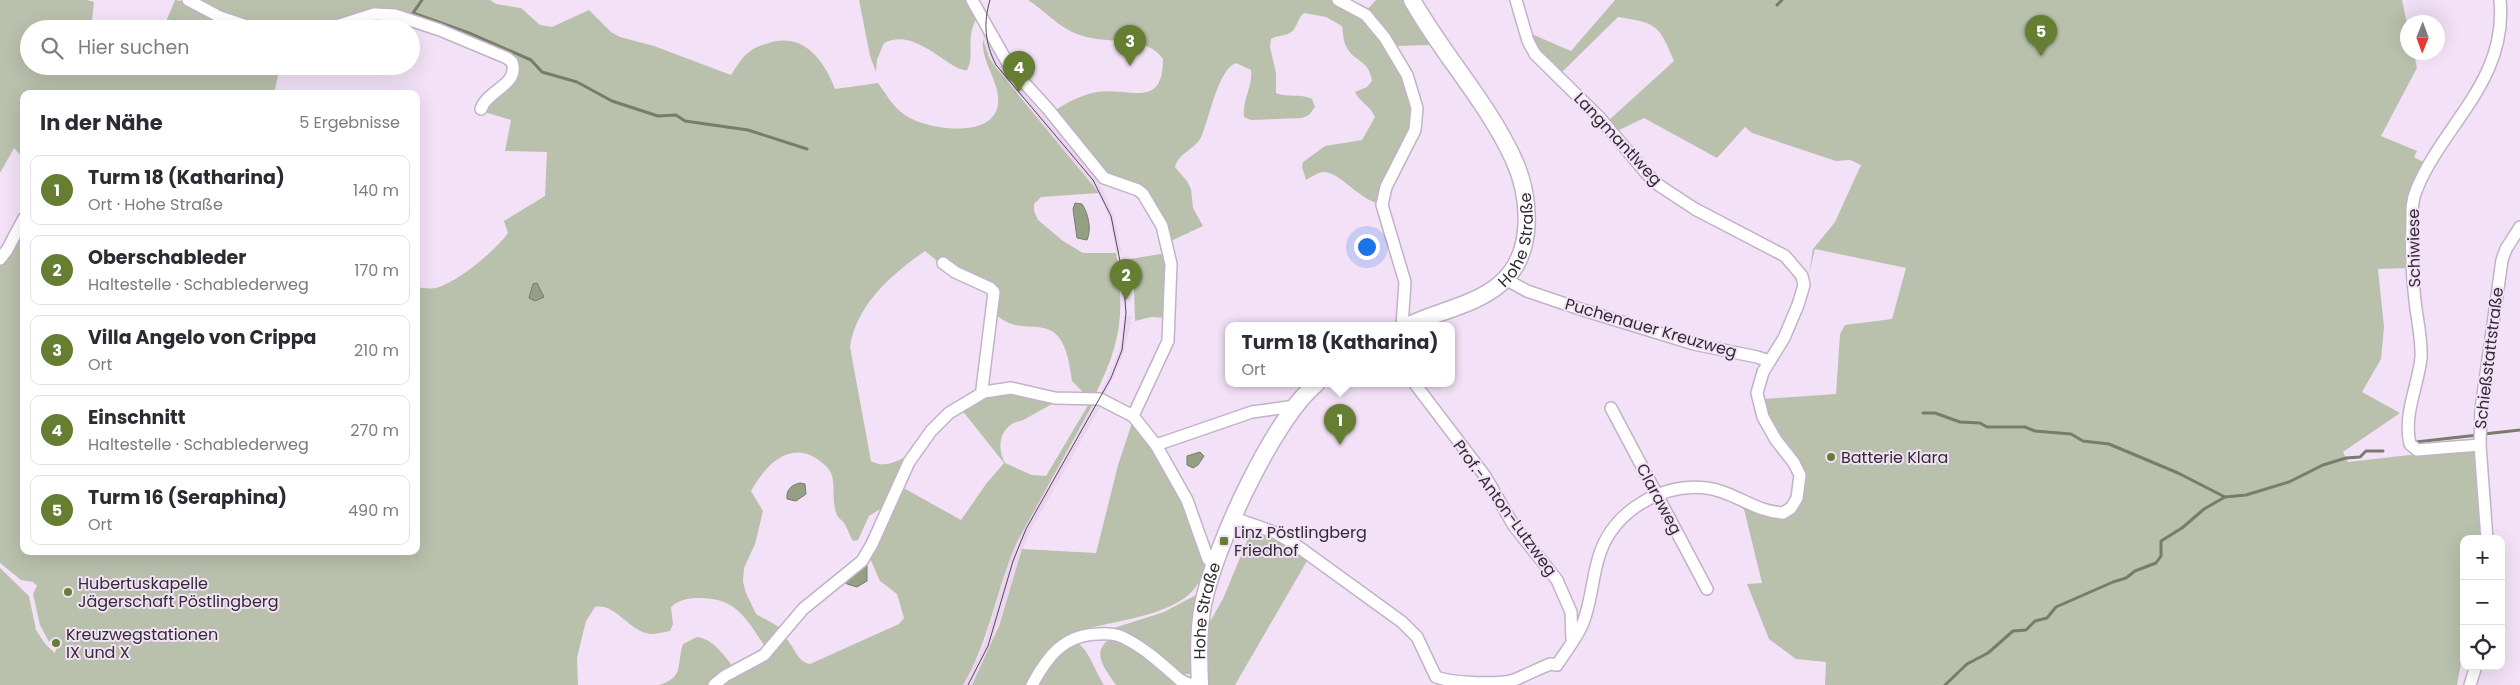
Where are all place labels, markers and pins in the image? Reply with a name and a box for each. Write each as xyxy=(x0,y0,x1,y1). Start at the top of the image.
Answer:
pin: 5 xyxy=(2025,15,2057,56)
pin: 3 xyxy=(1114,25,1146,66)
pin: 4 xyxy=(1003,51,1035,92)
pin: 2 xyxy=(1110,259,1142,300)
pin: 1 xyxy=(1324,404,1356,445)
place label: Batterie Klara xyxy=(1841,446,1948,469)
marker: Batterie Klara xyxy=(1825,451,1837,463)
place label: Linz Pöstlingberg Friedhof xyxy=(1234,521,1367,562)
marker: Linz Pöstlingberg Friedhof xyxy=(1218,535,1230,547)
place label: Hubertuskapelle Jägerschaft Pöstlingberg xyxy=(78,572,279,613)
marker: Hubertuskapelle Jägerschaft Pöstlingberg xyxy=(62,586,74,598)
place label: Kreuzwegstationen IX und X xyxy=(66,623,218,664)
marker: Kreuzwegstationen IX und X xyxy=(50,637,62,649)

